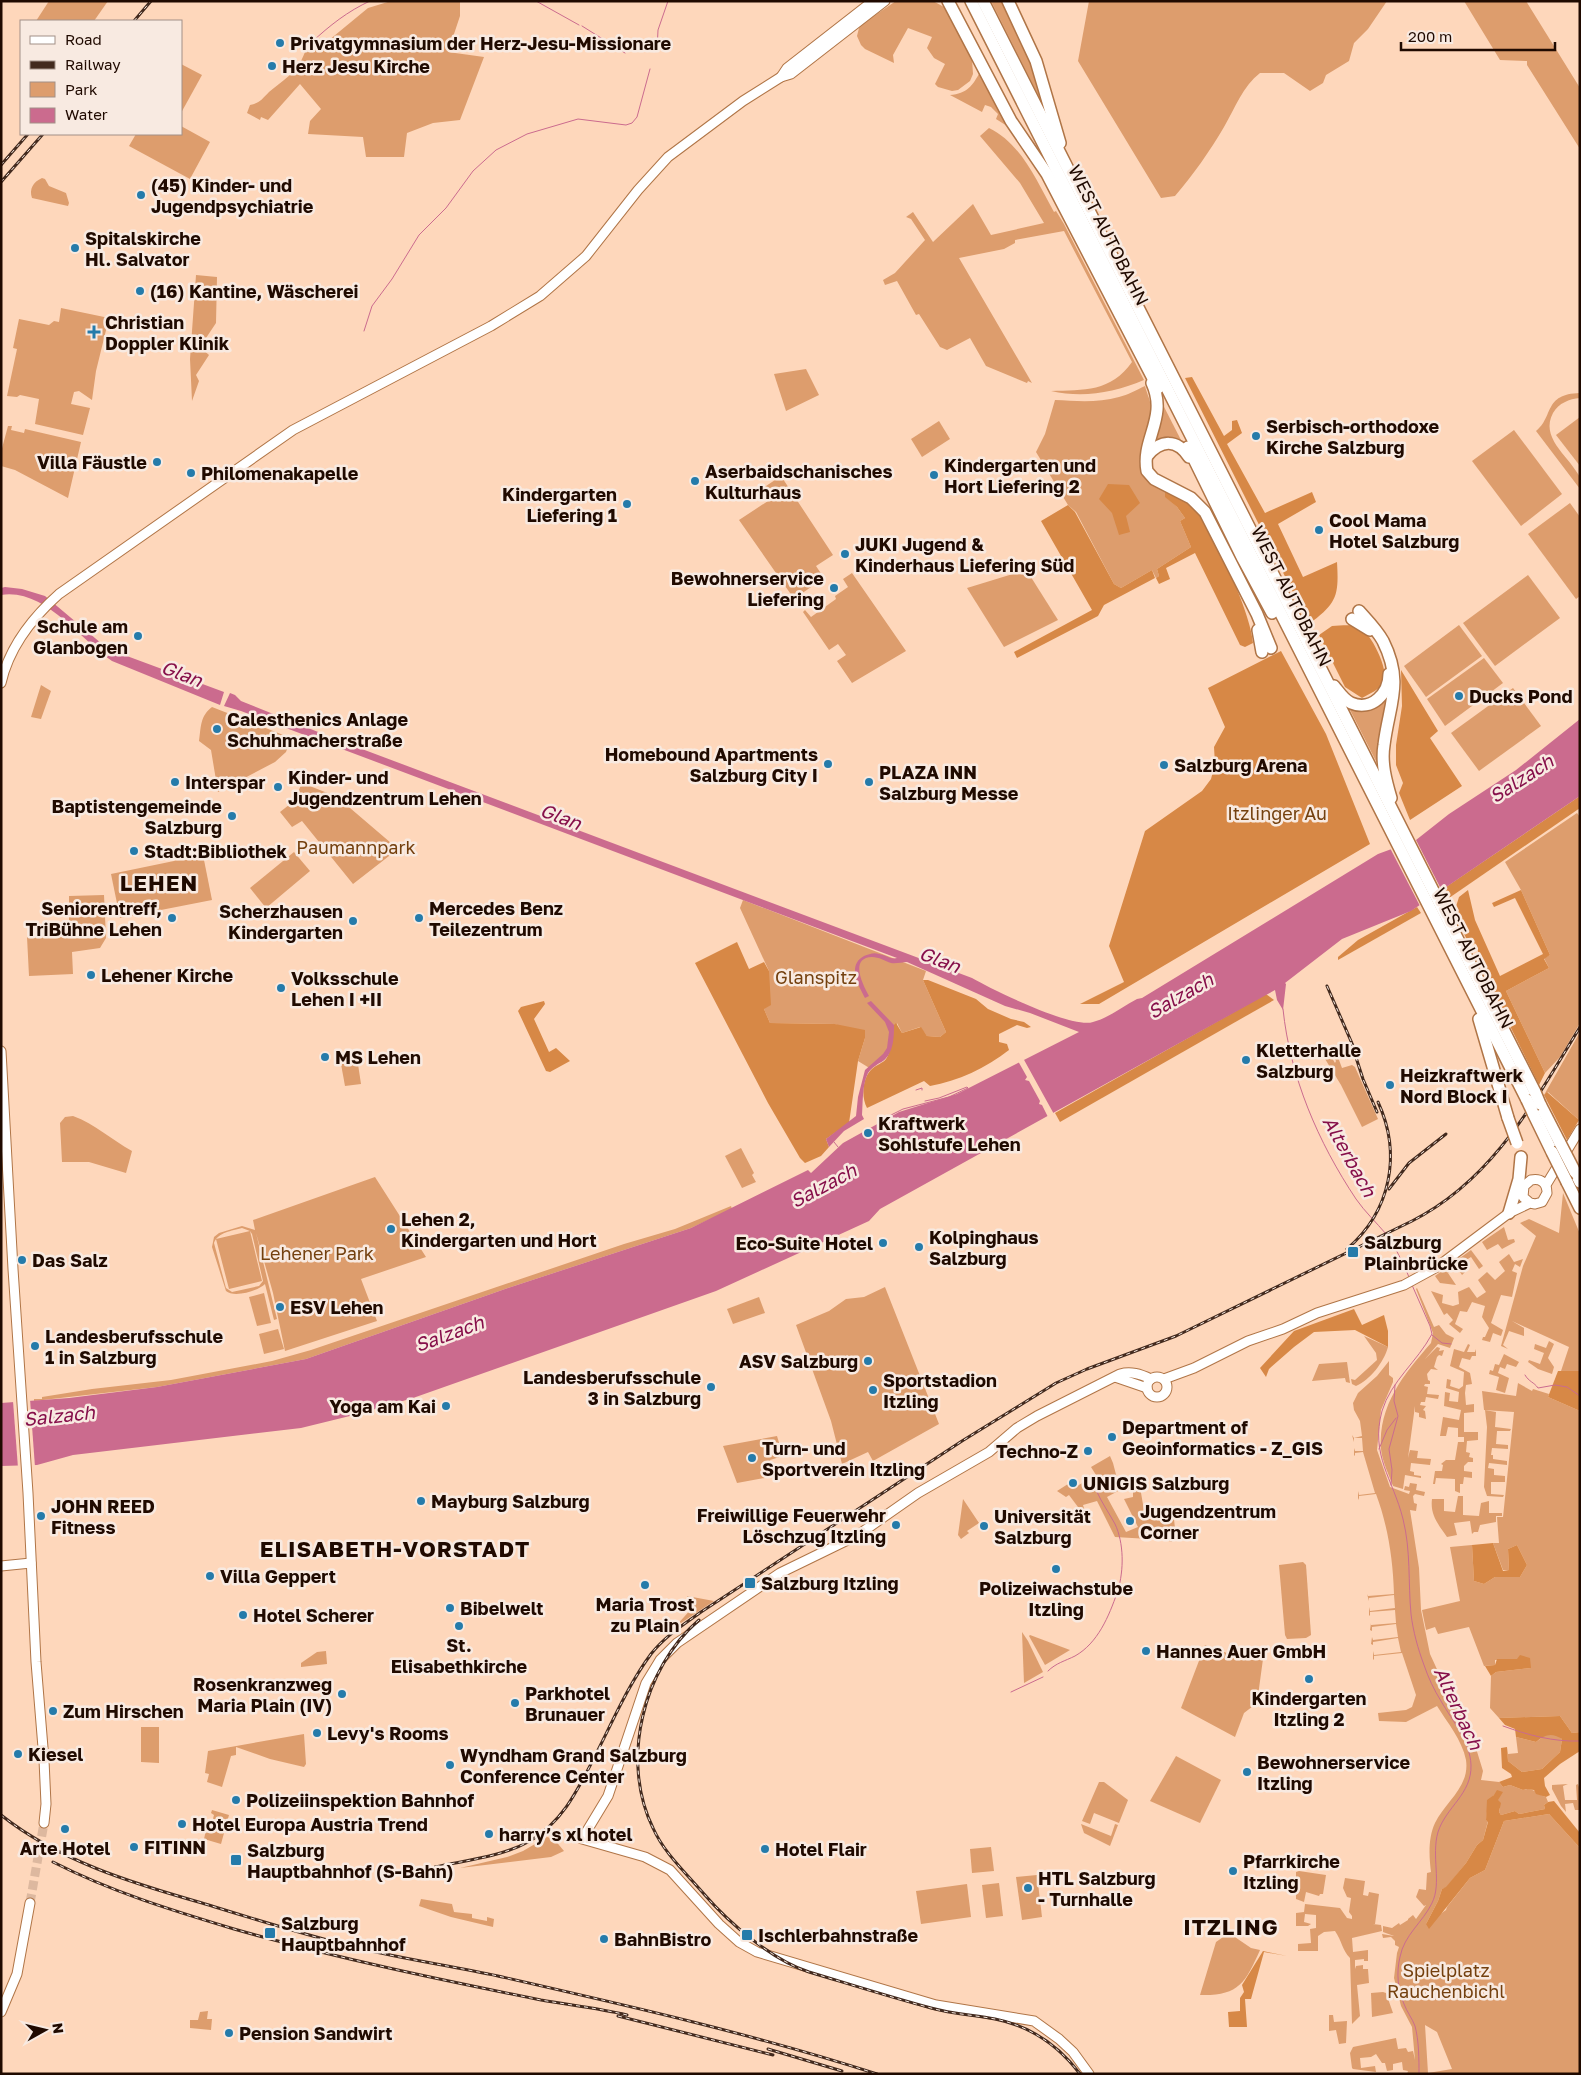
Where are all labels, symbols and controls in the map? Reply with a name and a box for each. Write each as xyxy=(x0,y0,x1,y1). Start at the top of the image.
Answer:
legend xyxy=(20,20,182,135)
scale bar xyxy=(1401,20,1555,52)
text: 200 m xyxy=(1408,27,1452,45)
text: Road xyxy=(65,30,102,48)
place label: Privatgymnasium der Herz-Jesu-Missionare xyxy=(290,32,672,54)
marker: Privatgymnasium der Herz-Jesu-Missionare xyxy=(274,37,286,49)
text: Railway xyxy=(65,55,121,73)
place label: Herz Jesu Kirche xyxy=(282,55,430,77)
marker: Herz Jesu Kirche xyxy=(266,60,278,72)
text: Park xyxy=(65,80,98,98)
text: Water xyxy=(65,105,108,123)
street label: WEST AUTOBAHN xyxy=(1064,161,1154,309)
place label: (45) Kinder- und Jugendpsychiatrie xyxy=(151,174,314,217)
marker: (45) Kinder- und Jugendpsychiatrie xyxy=(135,189,147,201)
place label: Spitalskirche Hl. Salvator xyxy=(85,227,201,270)
marker: Spitalskirche Hl. Salvator xyxy=(69,242,81,254)
place label: (16) Kantine, Wäscherei xyxy=(150,280,359,302)
marker: (16) Kantine, Wäscherei xyxy=(134,285,146,297)
place label: Christian Doppler Klinik xyxy=(105,311,230,354)
marker: Christian Doppler Klinik xyxy=(87,325,101,339)
place label: Serbisch-orthodoxe Kirche Salzburg xyxy=(1266,415,1440,458)
marker: Serbisch-orthodoxe Kirche Salzburg xyxy=(1250,430,1262,442)
place label: Villa Fäustle xyxy=(37,451,147,473)
place label: Kindergarten und Hort Liefering 2 xyxy=(944,454,1096,497)
marker: Villa Fäustle xyxy=(151,456,163,468)
place label: Aserbaidschanisches Kulturhaus xyxy=(705,460,893,503)
place label: Philomenakapelle xyxy=(201,462,359,484)
marker: Philomenakapelle xyxy=(185,467,197,479)
marker: Kindergarten und Hort Liefering 2 xyxy=(928,469,940,481)
marker: Aserbaidschanisches Kulturhaus xyxy=(689,475,701,487)
place label: Kindergarten Liefering 1 xyxy=(502,483,617,526)
marker: Kindergarten Liefering 1 xyxy=(621,498,633,510)
place label: Cool Mama Hotel Salzburg xyxy=(1329,509,1459,552)
street label: WEST AUTOBAHN xyxy=(1247,522,1337,670)
marker: Cool Mama Hotel Salzburg xyxy=(1313,524,1325,536)
place label: JUKI Jugend & Kinderhaus Liefering Süd xyxy=(855,533,1074,576)
marker: JUKI Jugend & Kinderhaus Liefering Süd xyxy=(839,548,851,560)
place label: Bewohnerservice Liefering xyxy=(671,567,824,610)
marker: Bewohnerservice Liefering xyxy=(828,582,840,594)
place label: Schule am Glanbogen xyxy=(33,615,128,658)
marker: Schule am Glanbogen xyxy=(132,630,144,642)
water label: Glan xyxy=(158,655,207,692)
place label: Ducks Pond xyxy=(1469,685,1573,707)
marker: Ducks Pond xyxy=(1453,690,1465,702)
place label: Calesthenics Anlage Schuhmacherstraße xyxy=(227,708,408,751)
marker: Calesthenics Anlage Schuhmacherstraße xyxy=(211,723,223,735)
place label: Homebound Apartments Salzburg City I xyxy=(605,743,818,786)
water label: Salzach xyxy=(1485,748,1558,807)
place label: Salzburg Arena xyxy=(1174,754,1307,776)
marker: Homebound Apartments Salzburg City I xyxy=(822,758,834,770)
marker: Salzburg Arena xyxy=(1158,759,1170,771)
place label: PLAZA INN Salzburg Messe xyxy=(879,761,1019,804)
place label: Kinder- und Jugendzentrum Lehen xyxy=(288,766,482,809)
place label: Interspar xyxy=(185,771,265,793)
marker: Interspar xyxy=(169,776,181,788)
marker: PLAZA INN Salzburg Messe xyxy=(863,776,875,788)
marker: Kinder- und Jugendzentrum Lehen xyxy=(272,781,284,793)
place label: Baptistengemeinde Salzburg xyxy=(51,795,222,838)
water label: Glan xyxy=(537,798,586,835)
park label: Itzlinger Au xyxy=(1227,802,1327,824)
marker: Baptistengemeinde Salzburg xyxy=(226,810,238,822)
park label: Paumannpark xyxy=(296,836,416,858)
place label: Stadt:Bibliothek xyxy=(144,840,288,862)
marker: Stadt:Bibliothek xyxy=(128,845,140,857)
district label: LEHEN xyxy=(120,869,198,896)
street label: WEST AUTOBAHN xyxy=(1429,884,1519,1032)
place label: Seniorentreff, TriBühne Lehen xyxy=(25,897,162,940)
place label: Mercedes Benz Teilezentrum xyxy=(429,897,563,940)
place label: Scherzhausen Kindergarten xyxy=(219,900,343,943)
marker: Seniorentreff, TriBühne Lehen xyxy=(166,912,178,924)
marker: Mercedes Benz Teilezentrum xyxy=(413,912,425,924)
marker: Scherzhausen Kindergarten xyxy=(347,915,359,927)
water label: Glan xyxy=(916,941,965,978)
place label: Lehener Kirche xyxy=(101,964,233,986)
park label: Glanspitz xyxy=(775,966,857,988)
water label: Salzach xyxy=(1143,966,1218,1023)
place label: Volksschule Lehen I +II xyxy=(291,967,399,1010)
marker: Lehener Kirche xyxy=(85,969,97,981)
marker: Volksschule Lehen I +II xyxy=(275,982,287,994)
place label: Kletterhalle Salzburg xyxy=(1256,1039,1362,1082)
place label: MS Lehen xyxy=(335,1046,421,1068)
marker: MS Lehen xyxy=(319,1051,331,1063)
marker: Kletterhalle Salzburg xyxy=(1240,1054,1252,1066)
place label: Heizkraftwerk Nord Block I xyxy=(1400,1064,1524,1107)
marker: Heizkraftwerk Nord Block I xyxy=(1384,1079,1396,1091)
place label: Kraftwerk Sohlstufe Lehen xyxy=(878,1112,1021,1155)
water label: Alterbach xyxy=(1318,1112,1382,1201)
marker: Kraftwerk Sohlstufe Lehen xyxy=(862,1127,874,1139)
water label: Salzach xyxy=(786,1157,861,1212)
place label: Lehen 2, Kindergarten und Hort xyxy=(401,1208,597,1251)
marker: Lehen 2, Kindergarten und Hort xyxy=(385,1223,397,1235)
place label: Kolpinghaus Salzburg xyxy=(929,1226,1039,1269)
place label: Salzburg Plainbrücke xyxy=(1364,1231,1469,1274)
place label: Eco-Suite Hotel xyxy=(736,1232,873,1254)
marker: Eco-Suite Hotel xyxy=(877,1237,889,1249)
marker: Kolpinghaus Salzburg xyxy=(913,1241,925,1253)
park label: Lehener Park xyxy=(260,1242,374,1264)
marker: Salzburg Plainbrücke xyxy=(1346,1245,1360,1259)
place label: Das Salz xyxy=(32,1249,108,1271)
marker: Das Salz xyxy=(16,1254,28,1266)
place label: ESV Lehen xyxy=(290,1296,384,1318)
marker: ESV Lehen xyxy=(274,1301,286,1313)
water label: Salzach xyxy=(411,1309,488,1356)
place label: Landesberufsschule 1 in Salzburg xyxy=(45,1325,223,1368)
marker: Landesberufsschule 1 in Salzburg xyxy=(29,1340,41,1352)
place label: ASV Salzburg xyxy=(739,1350,858,1372)
marker: ASV Salzburg xyxy=(862,1355,874,1367)
place label: Landesberufsschule 3 in Salzburg xyxy=(523,1366,701,1409)
place label: Sportstadion Itzling xyxy=(883,1369,997,1412)
marker: Landesberufsschule 3 in Salzburg xyxy=(705,1381,717,1393)
marker: Sportstadion Itzling xyxy=(867,1384,879,1396)
place label: Yoga am Kai xyxy=(329,1395,436,1417)
water label: Salzach xyxy=(22,1400,97,1430)
marker: Yoga am Kai xyxy=(440,1400,452,1412)
place label: Department of Geoinformatics - Z_GIS xyxy=(1122,1416,1323,1459)
marker: Department of Geoinformatics - Z_GIS xyxy=(1106,1431,1118,1443)
place label: Turn- und Sportverein Itzling xyxy=(762,1437,925,1480)
place label: Techno-Z xyxy=(996,1440,1078,1462)
marker: Techno-Z xyxy=(1082,1445,1094,1457)
marker: Turn- und Sportverein Itzling xyxy=(746,1452,758,1464)
place label: UNIGIS Salzburg xyxy=(1083,1472,1229,1494)
marker: UNIGIS Salzburg xyxy=(1067,1477,1079,1489)
place label: Mayburg Salzburg xyxy=(431,1490,590,1512)
place label: JOHN REED Fitness xyxy=(51,1495,155,1538)
marker: Mayburg Salzburg xyxy=(415,1495,427,1507)
place label: Jugendzentrum Corner xyxy=(1140,1500,1276,1543)
place label: Freiwillige Feuerwehr Löschzug Itzling xyxy=(697,1504,886,1547)
place label: Universität Salzburg xyxy=(994,1505,1091,1548)
marker: JOHN REED Fitness xyxy=(35,1510,47,1522)
marker: Jugendzentrum Corner xyxy=(1124,1515,1136,1527)
marker: Freiwillige Feuerwehr Löschzug Itzling xyxy=(890,1519,902,1531)
marker: Universität Salzburg xyxy=(978,1520,990,1532)
district label: ELISABETH-VORSTADT xyxy=(260,1535,530,1562)
marker: Polizeiwachstube Itzling xyxy=(1050,1563,1062,1575)
place label: Villa Geppert xyxy=(220,1565,336,1587)
marker: Villa Geppert xyxy=(204,1570,216,1582)
place label: Salzburg Itzling xyxy=(761,1572,899,1594)
marker: Salzburg Itzling xyxy=(743,1576,757,1590)
place label: Polizeiwachstube Itzling xyxy=(979,1577,1133,1620)
marker: Maria Trost zu Plain xyxy=(639,1579,651,1591)
place label: Maria Trost zu Plain xyxy=(595,1593,695,1636)
place label: Bibelwelt xyxy=(460,1597,544,1619)
marker: Bibelwelt xyxy=(444,1602,456,1614)
place label: Hotel Scherer xyxy=(253,1604,374,1626)
marker: Hotel Scherer xyxy=(237,1609,249,1621)
marker: St. Elisabethkirche xyxy=(453,1620,465,1632)
place label: St. Elisabethkirche xyxy=(391,1634,528,1677)
place label: Hannes Auer GmbH xyxy=(1156,1640,1326,1662)
marker: Hannes Auer GmbH xyxy=(1140,1645,1152,1657)
water label: Alterbach xyxy=(1430,1663,1489,1754)
place label: Rosenkranzweg Maria Plain (IV) xyxy=(193,1673,332,1716)
marker: Kindergarten Itzling 2 xyxy=(1303,1673,1315,1685)
place label: Parkhotel Brunauer xyxy=(525,1682,610,1725)
place label: Kindergarten Itzling 2 xyxy=(1252,1687,1367,1730)
marker: Rosenkranzweg Maria Plain (IV) xyxy=(336,1688,348,1700)
marker: Parkhotel Brunauer xyxy=(509,1697,521,1709)
place label: Zum Hirschen xyxy=(63,1700,184,1722)
marker: Zum Hirschen xyxy=(47,1705,59,1717)
place label: Levy's Rooms xyxy=(327,1722,449,1744)
marker: Levy's Rooms xyxy=(311,1727,323,1739)
place label: Kiesel xyxy=(28,1743,83,1765)
place label: Wyndham Grand Salzburg Conference Center xyxy=(460,1744,687,1787)
marker: Kiesel xyxy=(12,1748,24,1760)
place label: Bewohnerservice Itzling xyxy=(1257,1751,1411,1794)
marker: Wyndham Grand Salzburg Conference Center xyxy=(444,1759,456,1771)
marker: Bewohnerservice Itzling xyxy=(1241,1766,1253,1778)
place label: Polizeiinspektion Bahnhof xyxy=(246,1789,474,1811)
marker: Polizeiinspektion Bahnhof xyxy=(230,1794,242,1806)
place label: Hotel Europa Austria Trend xyxy=(192,1813,428,1835)
marker: Hotel Europa Austria Trend xyxy=(176,1818,188,1830)
marker: Arte Hotel xyxy=(59,1823,71,1835)
place label: harry’s xl hotel xyxy=(499,1823,633,1845)
marker: harry’s xl hotel xyxy=(483,1828,495,1840)
place label: FITINN xyxy=(144,1836,206,1858)
place label: Arte Hotel xyxy=(20,1837,110,1859)
place label: Hotel Flair xyxy=(775,1838,867,1860)
place label: Salzburg Hauptbahnhof (S-Bahn) xyxy=(247,1839,453,1882)
marker: FITINN xyxy=(128,1841,140,1853)
marker: Hotel Flair xyxy=(759,1843,771,1855)
place label: Pfarrkirche Itzling xyxy=(1243,1850,1340,1893)
marker: Salzburg Hauptbahnhof (S-Bahn) xyxy=(229,1853,243,1867)
marker: Pfarrkirche Itzling xyxy=(1227,1865,1239,1877)
place label: HTL Salzburg - Turnhalle xyxy=(1038,1867,1156,1910)
marker: HTL Salzburg - Turnhalle xyxy=(1022,1882,1034,1894)
place label: Salzburg Hauptbahnhof xyxy=(281,1912,406,1955)
district label: ITZLING xyxy=(1183,1913,1279,1940)
place label: Ischlerbahnstraße xyxy=(758,1924,918,1946)
marker: Salzburg Hauptbahnhof xyxy=(263,1926,277,1940)
place label: BahnBistro xyxy=(614,1928,711,1950)
marker: Ischlerbahnstraße xyxy=(740,1928,754,1942)
marker: BahnBistro xyxy=(598,1933,610,1945)
park label: Spielplatz Rauchenbichl xyxy=(1387,1959,1505,2002)
north arrow xyxy=(20,2005,70,2055)
text: N xyxy=(49,2022,68,2035)
place label: Pension Sandwirt xyxy=(239,2022,393,2044)
marker: Pension Sandwirt xyxy=(223,2027,235,2039)

